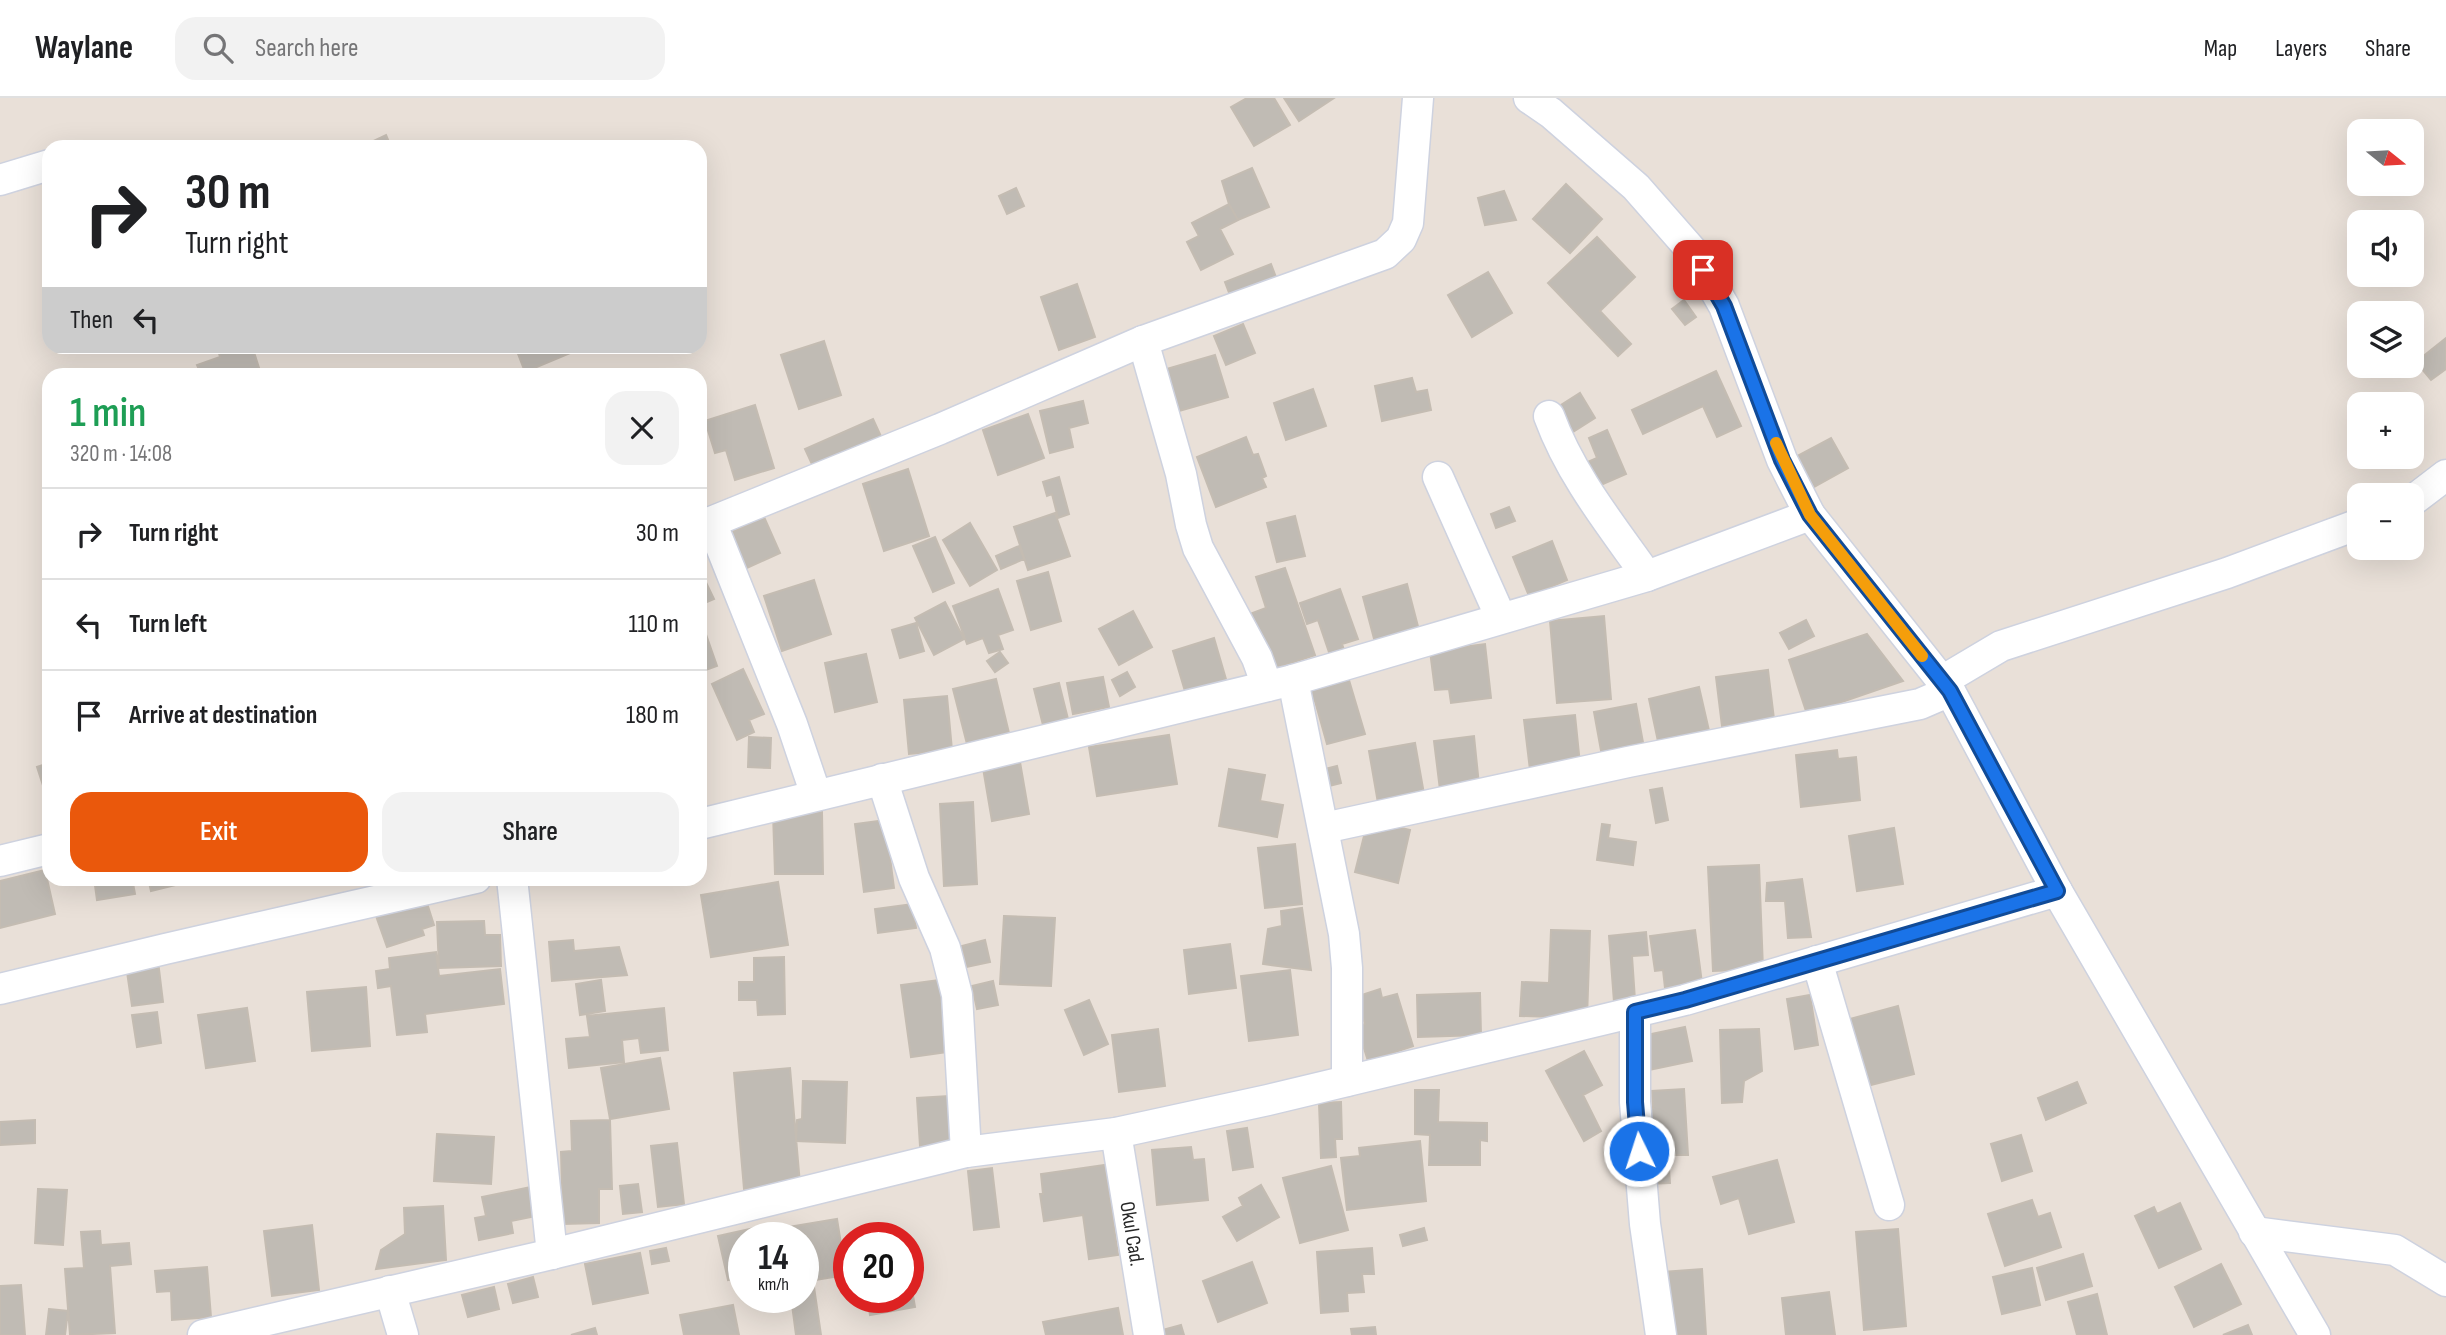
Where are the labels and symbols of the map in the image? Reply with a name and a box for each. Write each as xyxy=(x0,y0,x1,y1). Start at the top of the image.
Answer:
north arrow xyxy=(2347,119,2424,196)
pin xyxy=(1673,240,1733,300)
position arrow xyxy=(1602,1114,1676,1188)
street label: Okul Cad. xyxy=(1114,1200,1150,1268)
speed limit sign: 20 xyxy=(833,1222,924,1313)

